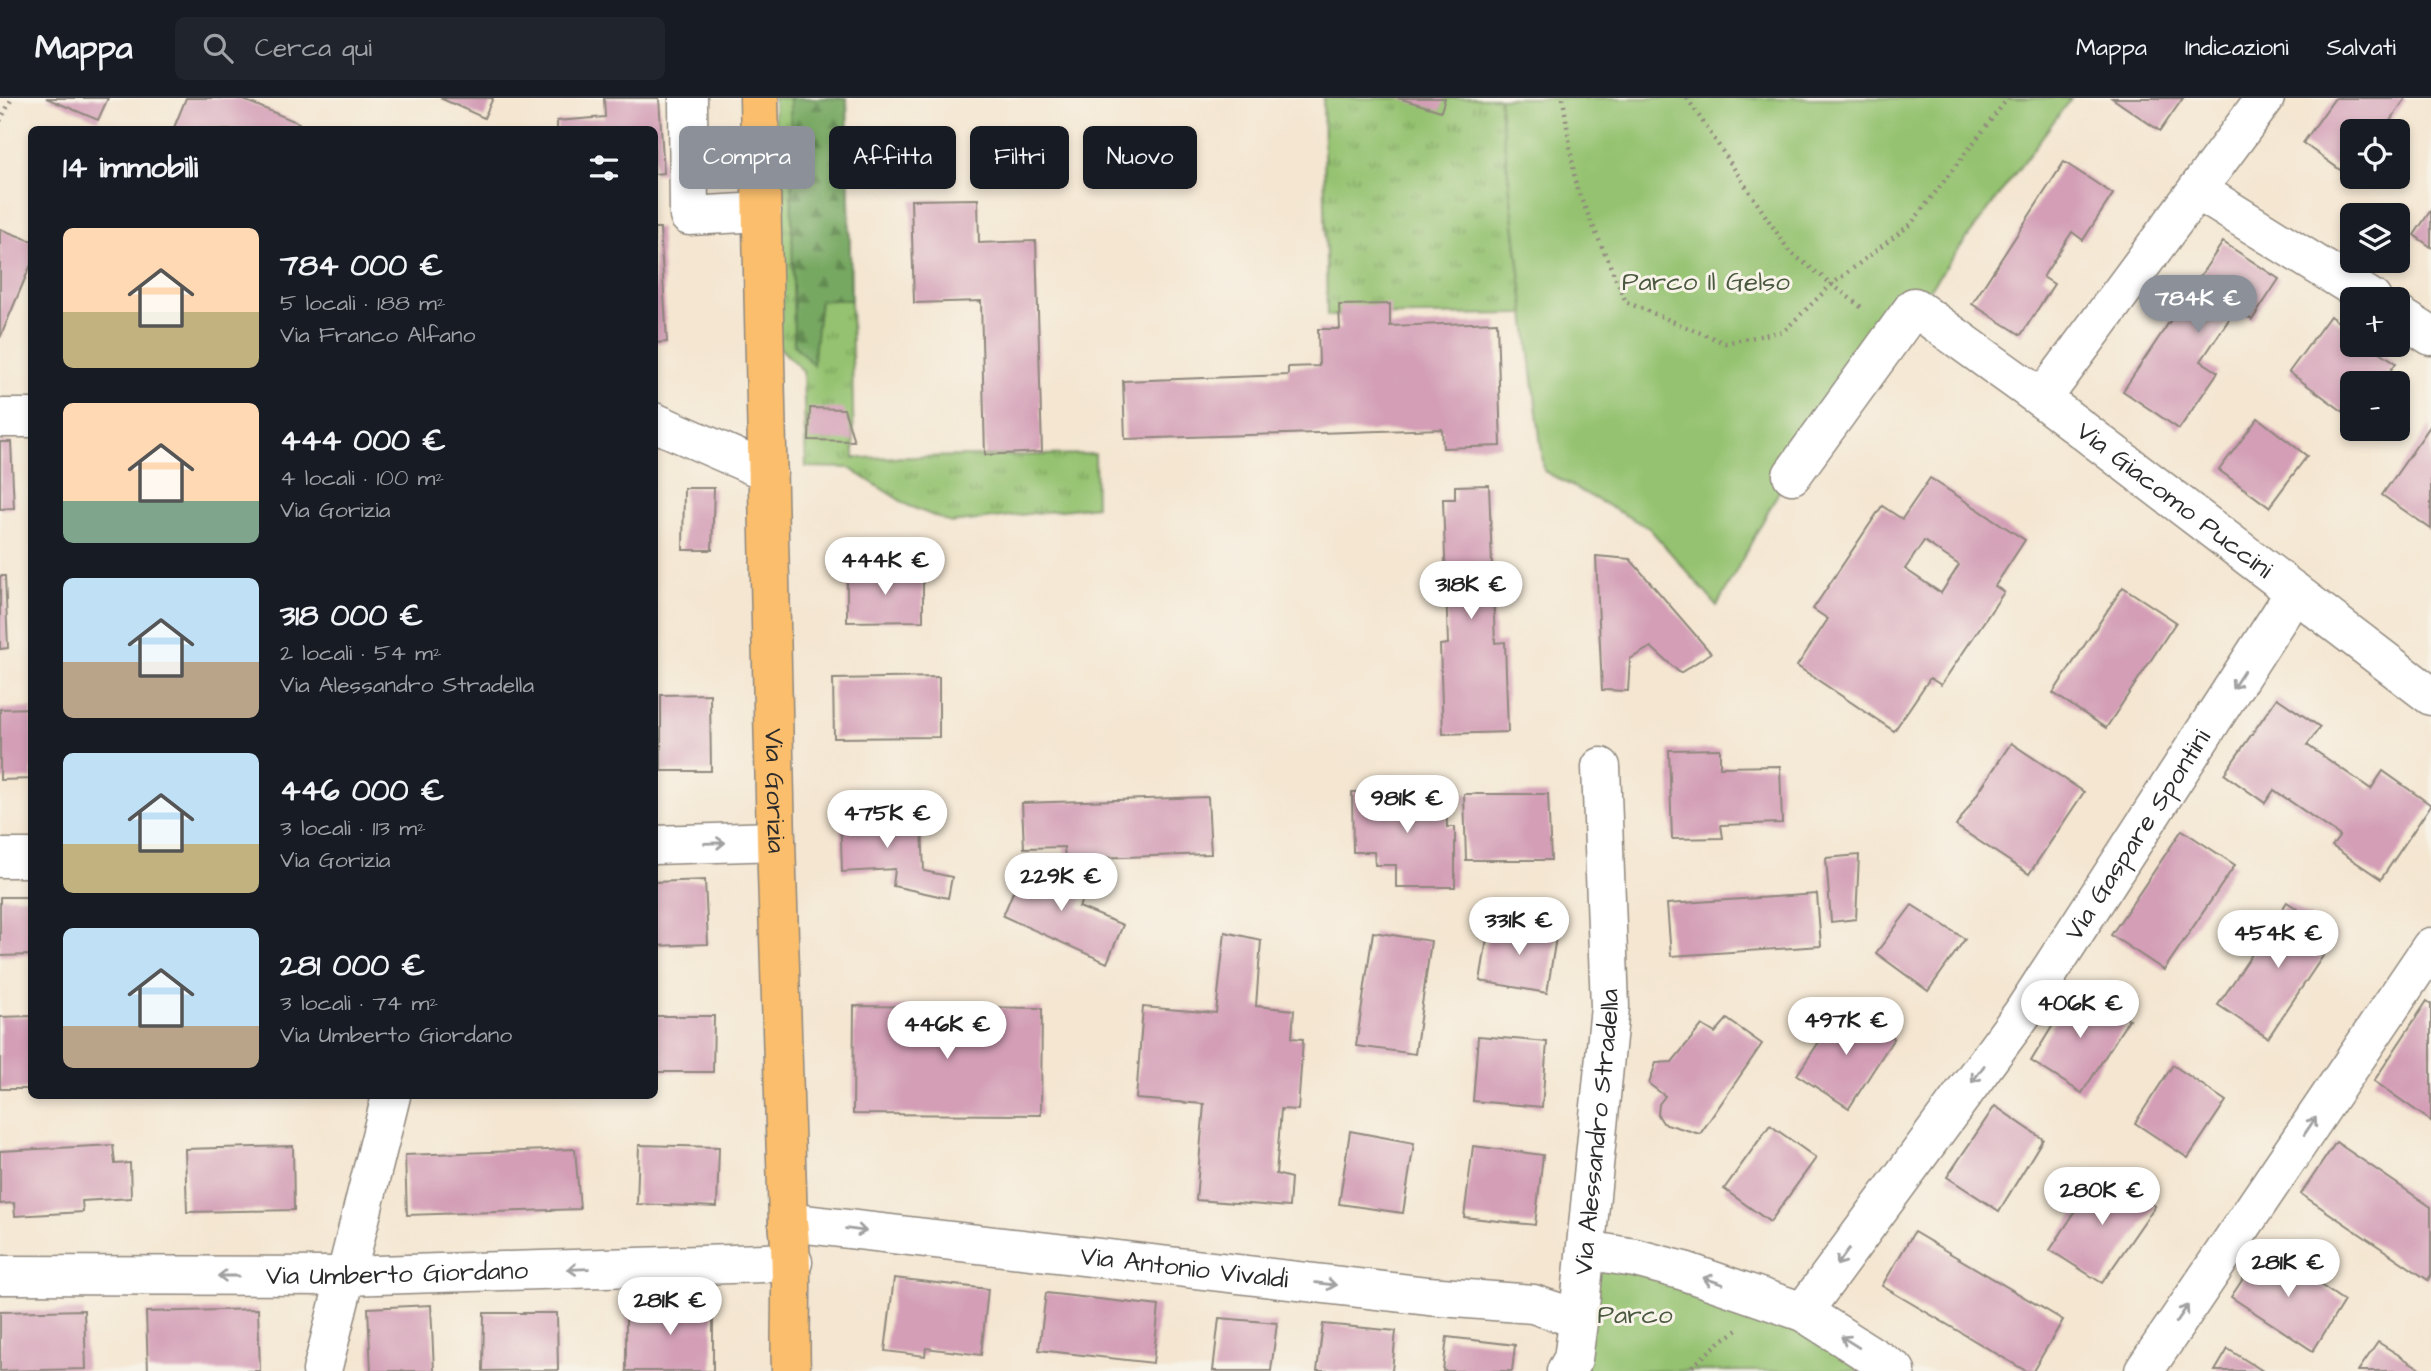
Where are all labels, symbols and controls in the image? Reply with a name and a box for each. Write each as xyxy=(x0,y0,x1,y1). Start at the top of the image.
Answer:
search box xyxy=(175,17,665,80)
text: Mappa xyxy=(35,25,133,71)
icon: search xyxy=(199,29,237,67)
text: Cerca qui xyxy=(255,30,372,66)
text: Mappa xyxy=(2076,31,2147,65)
text: Indicazioni xyxy=(2185,31,2289,65)
text: Salvati xyxy=(2327,31,2396,65)
map controls xyxy=(2340,119,2410,441)
button: locate xyxy=(2340,119,2410,189)
chip: Compra xyxy=(679,126,815,189)
chip: Affitta xyxy=(829,126,956,189)
chip: Filtri xyxy=(970,126,1069,189)
chip: Nuovo xyxy=(1083,126,1197,189)
text: 14 immobili xyxy=(63,147,198,189)
icon: filters xyxy=(585,149,623,187)
button: layers xyxy=(2340,203,2410,273)
text: 784 000 € xyxy=(280,245,443,287)
icon: home xyxy=(119,256,203,340)
park label: Parco Il Gelso xyxy=(1622,264,1790,300)
pin: 784K € xyxy=(2141,275,2255,335)
text: 784K € xyxy=(2155,282,2241,314)
text: 5 locali · 188 m² xyxy=(280,287,446,319)
button: + xyxy=(2340,287,2410,357)
text: Via Franco Alfano xyxy=(280,319,475,351)
button: − xyxy=(2340,371,2410,441)
street label: Via Giacomo Puccini xyxy=(2069,413,2281,587)
text: 444 000 € xyxy=(280,420,446,462)
icon: home xyxy=(119,431,203,515)
text: 4 locali · 100 m² xyxy=(280,462,444,494)
text: Via Gorizia xyxy=(280,494,390,526)
pin: 444K € xyxy=(828,538,942,597)
text: 444K € xyxy=(841,544,929,576)
pin: 318K € xyxy=(1414,561,1528,621)
text: 318K € xyxy=(1436,568,1506,600)
text: 318 000 € xyxy=(280,595,423,637)
icon: home xyxy=(119,606,203,690)
text: 2 locali · 54 m² xyxy=(280,637,442,669)
text: Via Alessandro Stradella xyxy=(280,669,534,701)
one-way arrow xyxy=(2231,670,2246,689)
street label: Via Gaspare Spontini xyxy=(2056,722,2219,948)
street label: Via Gorizia xyxy=(755,728,794,854)
text: 446 000 € xyxy=(280,770,444,812)
pin: 981K € xyxy=(1350,776,1464,835)
icon: home xyxy=(119,781,203,865)
text: 981K € xyxy=(1371,782,1443,814)
pin: 475K € xyxy=(830,790,944,850)
text: 475K € xyxy=(843,797,931,829)
text: 3 locali · 113 m² xyxy=(280,812,426,844)
one-way arrow xyxy=(703,837,726,850)
text: Via Gorizia xyxy=(280,844,390,876)
pin: 229K € xyxy=(1004,854,1118,913)
text: 229K € xyxy=(1021,860,1101,892)
pin: 331K € xyxy=(1462,898,1576,957)
text: 331K € xyxy=(1485,904,1553,936)
pin: 454K € xyxy=(2221,910,2335,970)
text: 454K € xyxy=(2233,917,2323,949)
text: 281 000 € xyxy=(280,945,425,987)
icon: home xyxy=(119,956,203,1040)
pin: 406K € xyxy=(2023,981,2137,1040)
text: 3 locali · 74 m² xyxy=(280,987,438,1019)
text: 406K € xyxy=(2037,987,2123,1019)
street label: Via Alessandro Stradella xyxy=(1565,988,1628,1277)
pin: 497K € xyxy=(1789,998,1903,1057)
pin: 446K € xyxy=(890,1002,1004,1061)
text: 497K € xyxy=(1804,1004,1888,1036)
text: 446K € xyxy=(903,1008,991,1040)
text: Via Umberto Giordano xyxy=(280,1019,512,1051)
one-way arrow xyxy=(1971,1064,1985,1083)
one-way arrow xyxy=(2303,1117,2317,1136)
pin: 280K € xyxy=(2045,1168,2159,1227)
text: 280K € xyxy=(2060,1174,2144,1206)
one-way arrow xyxy=(844,1224,867,1237)
street label: Via Antonio Vivaldi xyxy=(1078,1238,1290,1298)
pin: 281K € xyxy=(2231,1240,2345,1299)
text: 281K € xyxy=(2252,1246,2324,1278)
one-way arrow xyxy=(1836,1247,1851,1266)
street label: Via Umberto Giordano xyxy=(266,1252,529,1294)
one-way arrow xyxy=(566,1262,589,1275)
one-way arrow xyxy=(216,1269,239,1283)
one-way arrow xyxy=(1702,1274,1724,1286)
pin: 281K € xyxy=(613,1278,727,1337)
one-way arrow xyxy=(1314,1278,1336,1291)
text: 281K € xyxy=(634,1284,706,1316)
park label: Parco xyxy=(1597,1297,1673,1333)
one-way arrow xyxy=(2175,1305,2189,1325)
one-way arrow xyxy=(1840,1334,1860,1348)

